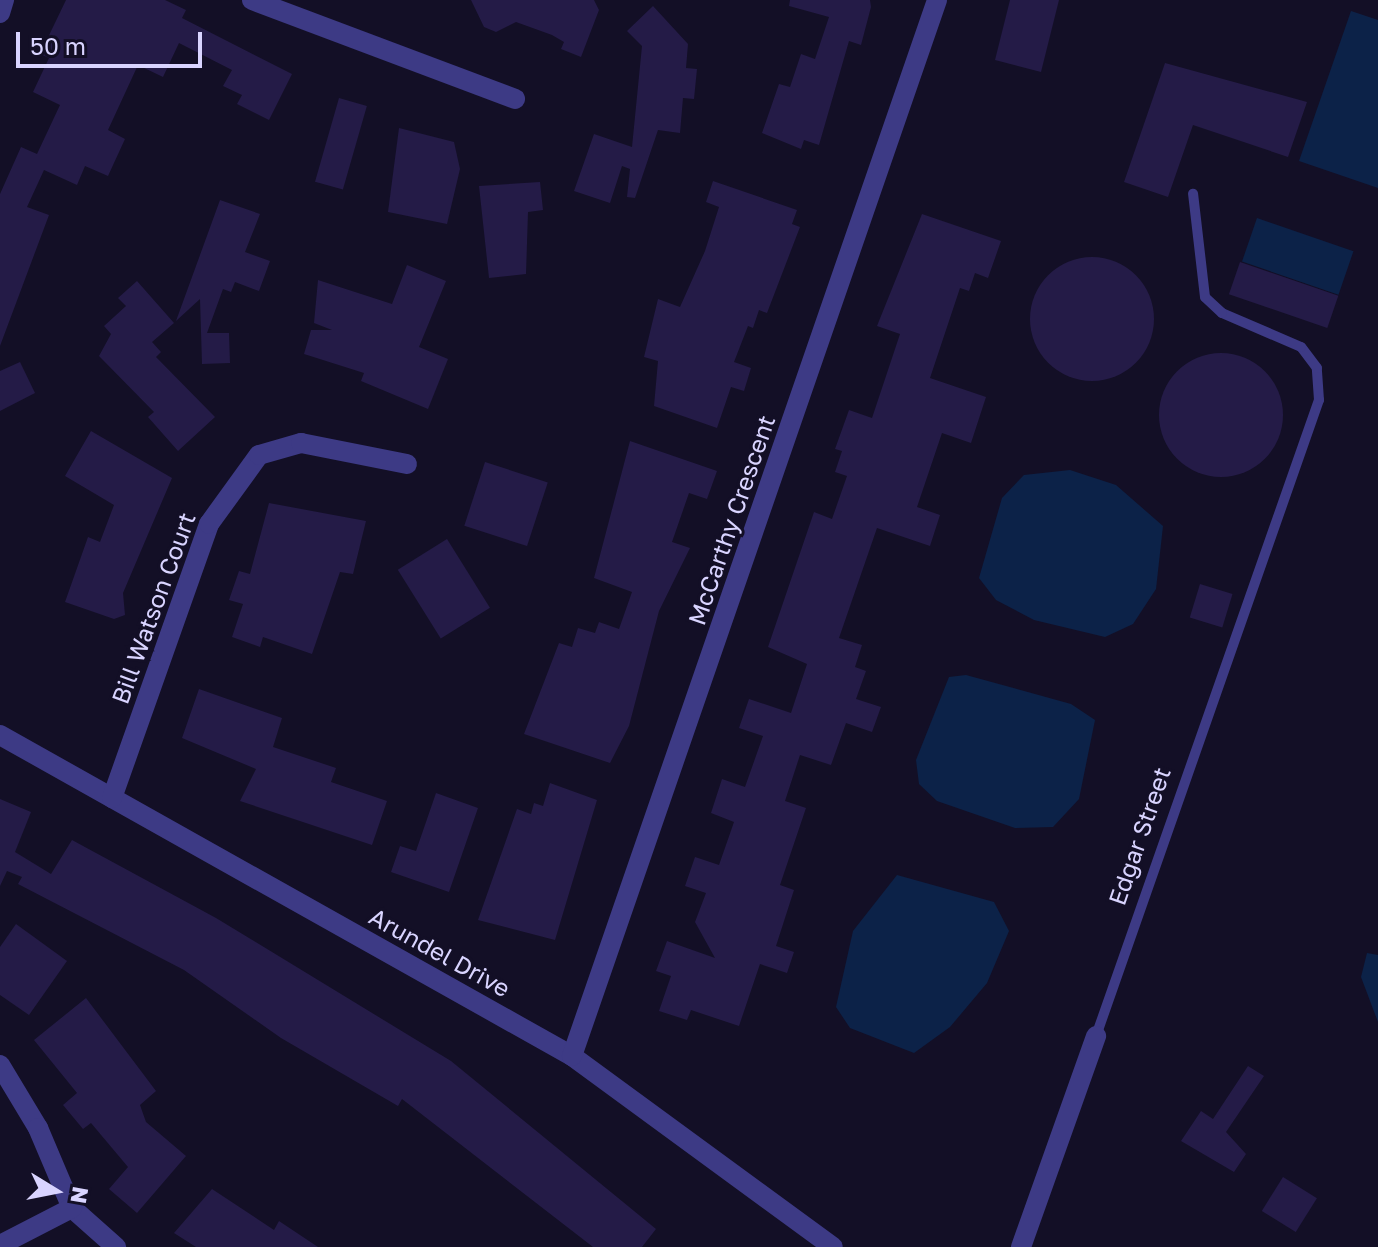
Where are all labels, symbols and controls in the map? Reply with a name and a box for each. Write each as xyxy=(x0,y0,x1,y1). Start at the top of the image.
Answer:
scale bar xyxy=(20,16,206,66)
text: 50 m xyxy=(30,31,86,60)
street label: McCarthy Crescent xyxy=(682,411,780,629)
street label: Bill Watson Court xyxy=(105,508,201,708)
street label: Edgar Street xyxy=(1102,763,1176,909)
street label: Arundel Drive xyxy=(365,901,515,1003)
north arrow xyxy=(16,1151,96,1231)
text: N xyxy=(65,1185,95,1206)

